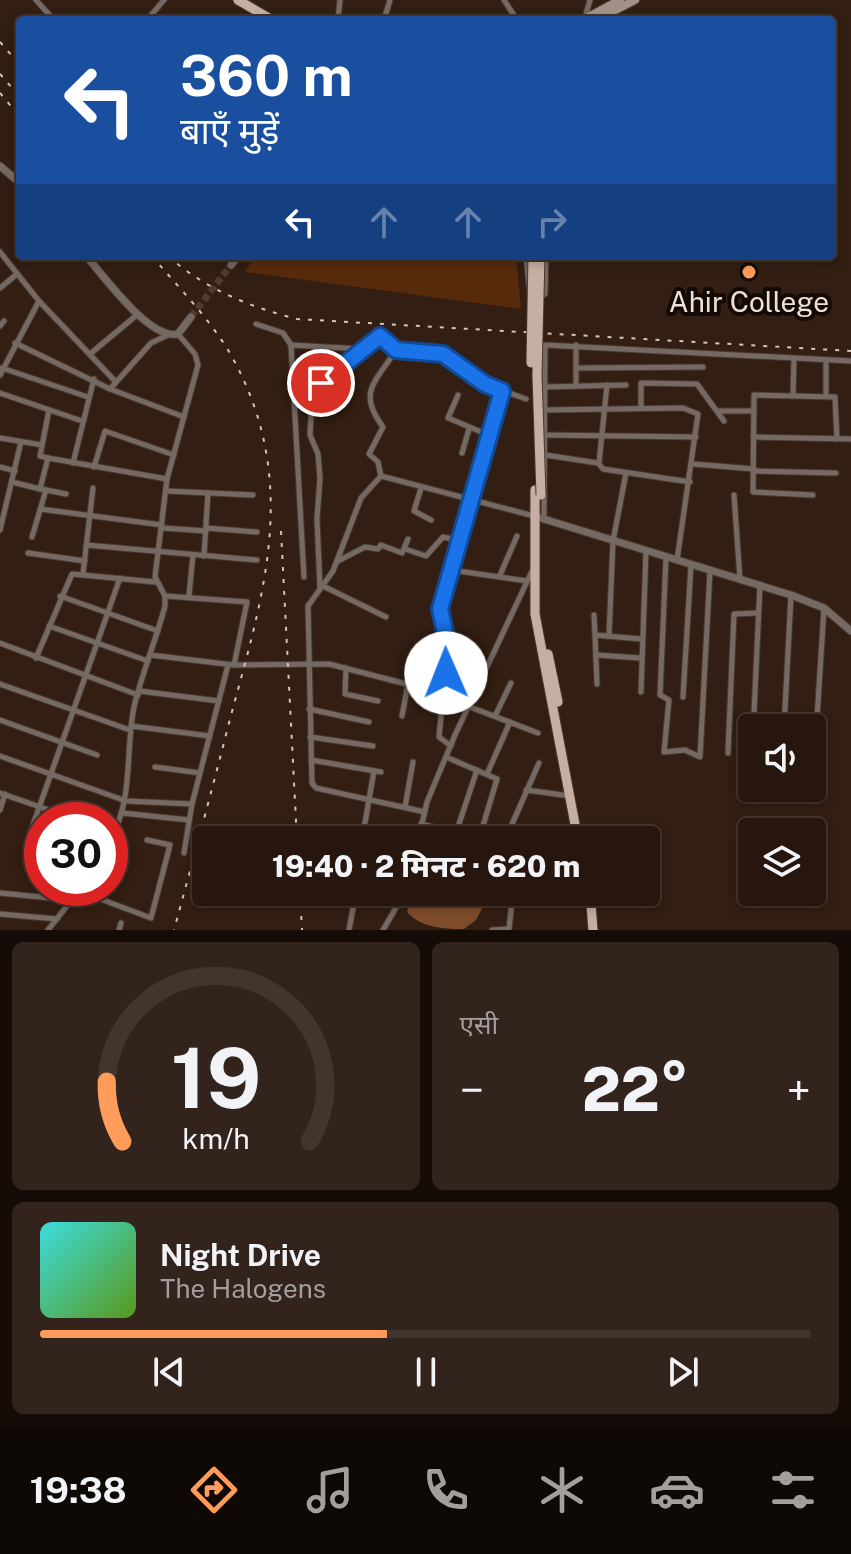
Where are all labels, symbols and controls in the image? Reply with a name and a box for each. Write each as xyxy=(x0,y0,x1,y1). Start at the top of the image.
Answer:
text: 360 m xyxy=(180,43,353,109)
icon: left xyxy=(48,48,152,152)
text: बाएँ मुड़ें xyxy=(180,110,279,152)
icon: left xyxy=(278,200,322,244)
icon: ahead xyxy=(362,200,406,244)
icon: ahead xyxy=(446,200,490,244)
icon: right xyxy=(530,200,574,244)
marker: Ahir College xyxy=(740,263,758,281)
place label: Ahir College xyxy=(669,285,829,318)
pin xyxy=(287,349,355,417)
icon: arrive xyxy=(299,361,343,405)
position arrow xyxy=(404,631,488,715)
map controls xyxy=(738,714,826,906)
button: sound xyxy=(738,714,826,802)
speed limit sign: 30 xyxy=(24,802,128,906)
button: layers xyxy=(738,818,826,906)
text: 19:40 · 2 मिनट · 620 m xyxy=(272,848,580,884)
text: एसी xyxy=(460,1009,498,1040)
text: 19 xyxy=(171,1029,261,1127)
text: 22° xyxy=(582,1054,689,1125)
text: − xyxy=(460,1064,484,1116)
text: + xyxy=(787,1064,811,1116)
text: km/h xyxy=(182,1122,249,1155)
text: Night Drive xyxy=(160,1237,321,1273)
text: The Halogens xyxy=(160,1273,326,1304)
icon: previous xyxy=(147,1350,191,1394)
icon: pause xyxy=(404,1350,448,1394)
icon: next xyxy=(661,1350,705,1394)
icon: directions xyxy=(186,1462,242,1518)
icon: music xyxy=(302,1462,358,1518)
icon: phone xyxy=(418,1462,474,1518)
icon: climate xyxy=(534,1462,590,1518)
icon: car xyxy=(649,1462,705,1518)
icon: filters xyxy=(765,1462,821,1518)
text: 19:38 xyxy=(30,1469,127,1511)

